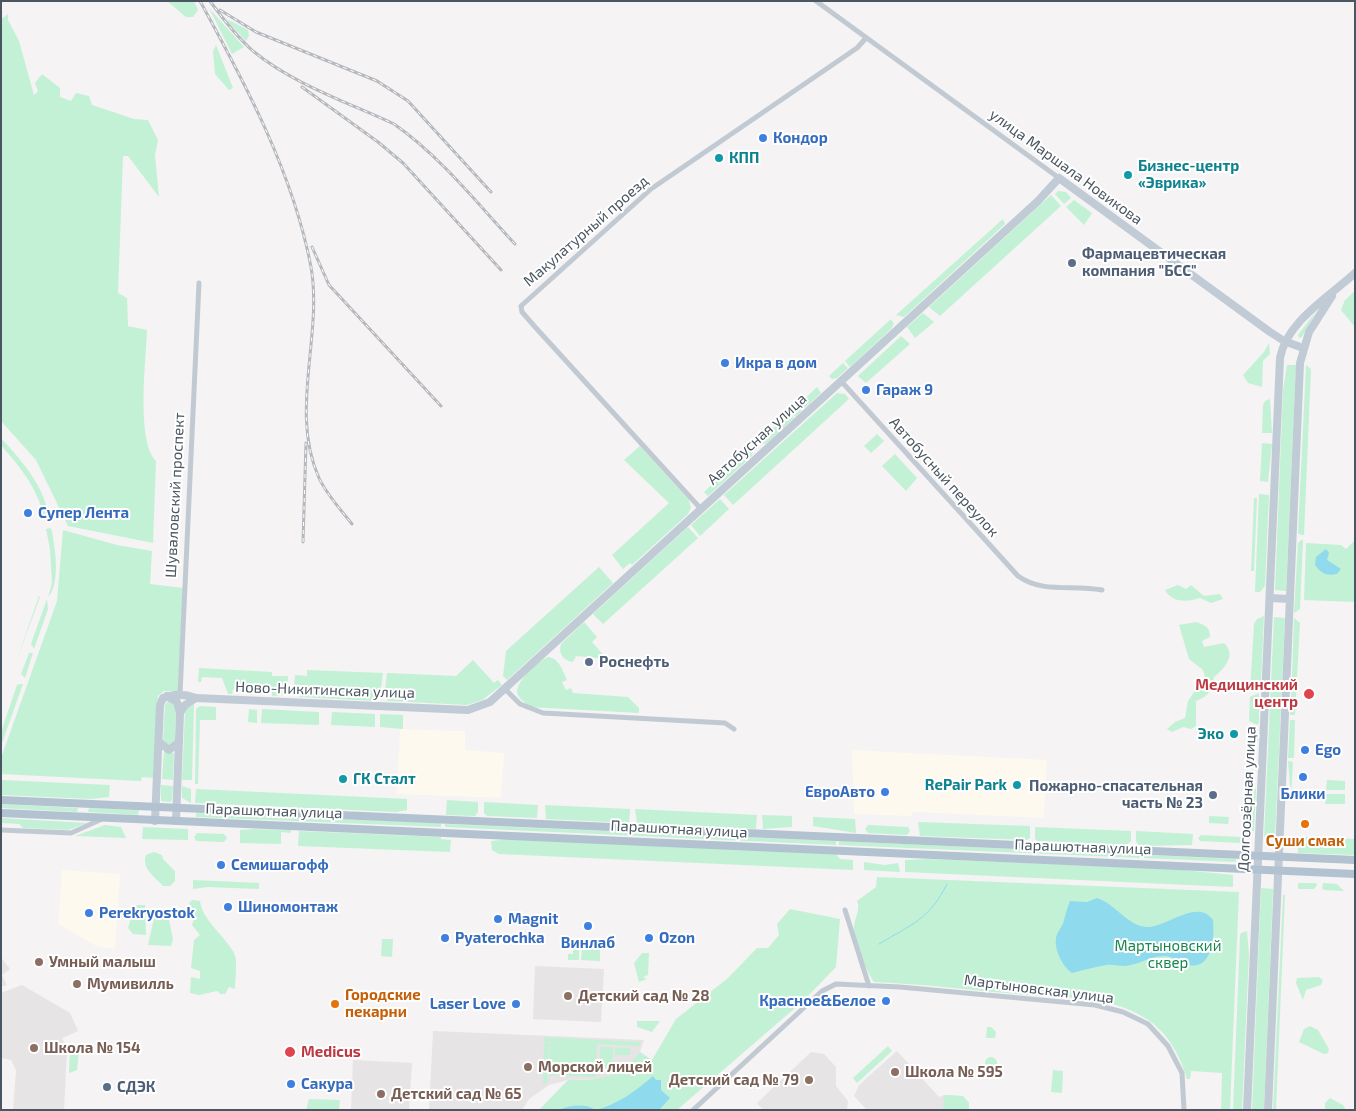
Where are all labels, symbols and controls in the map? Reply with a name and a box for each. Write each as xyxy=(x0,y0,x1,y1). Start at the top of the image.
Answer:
street label: улица Маршала Новикова xyxy=(986,105,1146,229)
place label: Кондор xyxy=(773,129,828,147)
marker: Кондор xyxy=(757,132,769,144)
place label: КПП xyxy=(729,149,759,167)
marker: КПП xyxy=(713,152,725,164)
place label: Бизнес-центр «Эврика» xyxy=(1138,157,1239,192)
marker: Бизнес-центр «Эврика» xyxy=(1122,169,1134,181)
street label: Макулатурный проезд xyxy=(520,172,652,290)
place label: Фармацевтическая компания "БСС" xyxy=(1082,245,1226,280)
marker: Фармацевтическая компания "БСС" xyxy=(1066,257,1078,269)
place label: Икра в дом xyxy=(735,354,817,372)
marker: Икра в дом xyxy=(719,357,731,369)
place label: Гараж 9 xyxy=(876,381,933,399)
marker: Гараж 9 xyxy=(860,384,872,396)
street label: Автобусная улица xyxy=(704,390,810,488)
street label: Шуваловский проспект xyxy=(162,412,188,578)
street label: Автобусный переулок xyxy=(885,413,1003,541)
place label: Супер Лента xyxy=(38,504,129,522)
marker: Супер Лента xyxy=(22,507,34,519)
place label: Роснефть xyxy=(599,653,669,671)
marker: Роснефть xyxy=(583,656,595,668)
place label: Медицинский центр xyxy=(1195,676,1298,711)
street label: Ново-Никитинская улица xyxy=(235,678,415,702)
marker: Медицинский центр xyxy=(1302,687,1316,701)
place label: Эко xyxy=(1198,725,1224,743)
street label: Долгоозёрная улица xyxy=(1234,726,1260,872)
marker: Эко xyxy=(1228,728,1240,740)
place label: Ego xyxy=(1315,741,1341,759)
marker: Ego xyxy=(1299,744,1311,756)
place label: ГК Сталт xyxy=(353,770,416,788)
marker: Блики xyxy=(1297,771,1309,783)
marker: ГК Сталт xyxy=(337,773,349,785)
place label: RePair Park xyxy=(925,776,1007,794)
place label: Пожарно-спасательная часть № 23 xyxy=(1029,777,1203,812)
marker: RePair Park xyxy=(1011,779,1023,791)
place label: ЕвроАвто xyxy=(805,783,875,801)
place label: Блики xyxy=(1280,785,1326,803)
marker: ЕвроАвто xyxy=(879,786,891,798)
marker: Пожарно-спасательная часть № 23 xyxy=(1207,789,1219,801)
street label: Парашютная улица xyxy=(205,800,343,822)
street label: Парашютная улица xyxy=(610,816,748,842)
marker: Суши смак xyxy=(1299,818,1311,830)
place label: Суши смак xyxy=(1266,832,1344,850)
street label: Парашютная улица xyxy=(1014,836,1152,858)
place label: Семишагофф xyxy=(231,856,329,874)
marker: Семишагофф xyxy=(215,859,227,871)
place label: Шиномонтаж xyxy=(238,898,338,916)
marker: Шиномонтаж xyxy=(222,901,234,913)
place label: Perekryostok xyxy=(99,904,195,922)
marker: Perekryostok xyxy=(83,907,95,919)
place label: Magnit xyxy=(508,910,558,928)
marker: Magnit xyxy=(492,913,504,925)
marker: Винлаб xyxy=(582,920,594,932)
place label: Pyaterochka xyxy=(455,929,545,947)
place label: Ozon xyxy=(659,929,695,947)
marker: Pyaterochka xyxy=(439,932,451,944)
marker: Ozon xyxy=(643,932,655,944)
place label: Винлаб xyxy=(561,934,615,952)
park label: Мартыновский сквер xyxy=(1115,937,1221,972)
place label: Умный малыш xyxy=(49,953,156,971)
marker: Умный малыш xyxy=(33,956,45,968)
street label: Мартыновская улица xyxy=(963,971,1115,1007)
place label: Мумивилль xyxy=(87,975,174,993)
marker: Мумивилль xyxy=(71,978,83,990)
place label: Городские пекарни xyxy=(345,986,421,1021)
place label: Детский сад № 28 xyxy=(578,987,710,1005)
marker: Детский сад № 28 xyxy=(562,990,574,1002)
place label: Красное&Белое xyxy=(759,992,876,1010)
place label: Laser Love xyxy=(430,995,506,1013)
marker: Красное&Белое xyxy=(880,995,892,1007)
marker: Городские пекарни xyxy=(329,998,341,1010)
marker: Laser Love xyxy=(510,998,522,1010)
place label: Школа № 154 xyxy=(44,1039,141,1057)
marker: Школа № 154 xyxy=(28,1042,40,1054)
place label: Medicus xyxy=(301,1043,361,1061)
marker: Medicus xyxy=(283,1045,297,1059)
place label: Морской лицей xyxy=(538,1058,652,1076)
marker: Морской лицей xyxy=(522,1061,534,1073)
place label: Школа № 595 xyxy=(905,1063,1003,1081)
marker: Школа № 595 xyxy=(889,1066,901,1078)
place label: Детский сад № 79 xyxy=(669,1071,799,1089)
marker: Детский сад № 79 xyxy=(803,1074,815,1086)
place label: Сакура xyxy=(301,1075,353,1093)
place label: СДЭК xyxy=(117,1078,155,1096)
marker: Сакура xyxy=(285,1078,297,1090)
marker: СДЭК xyxy=(101,1081,113,1093)
place label: Детский сад № 65 xyxy=(391,1085,522,1103)
marker: Детский сад № 65 xyxy=(375,1088,387,1100)

